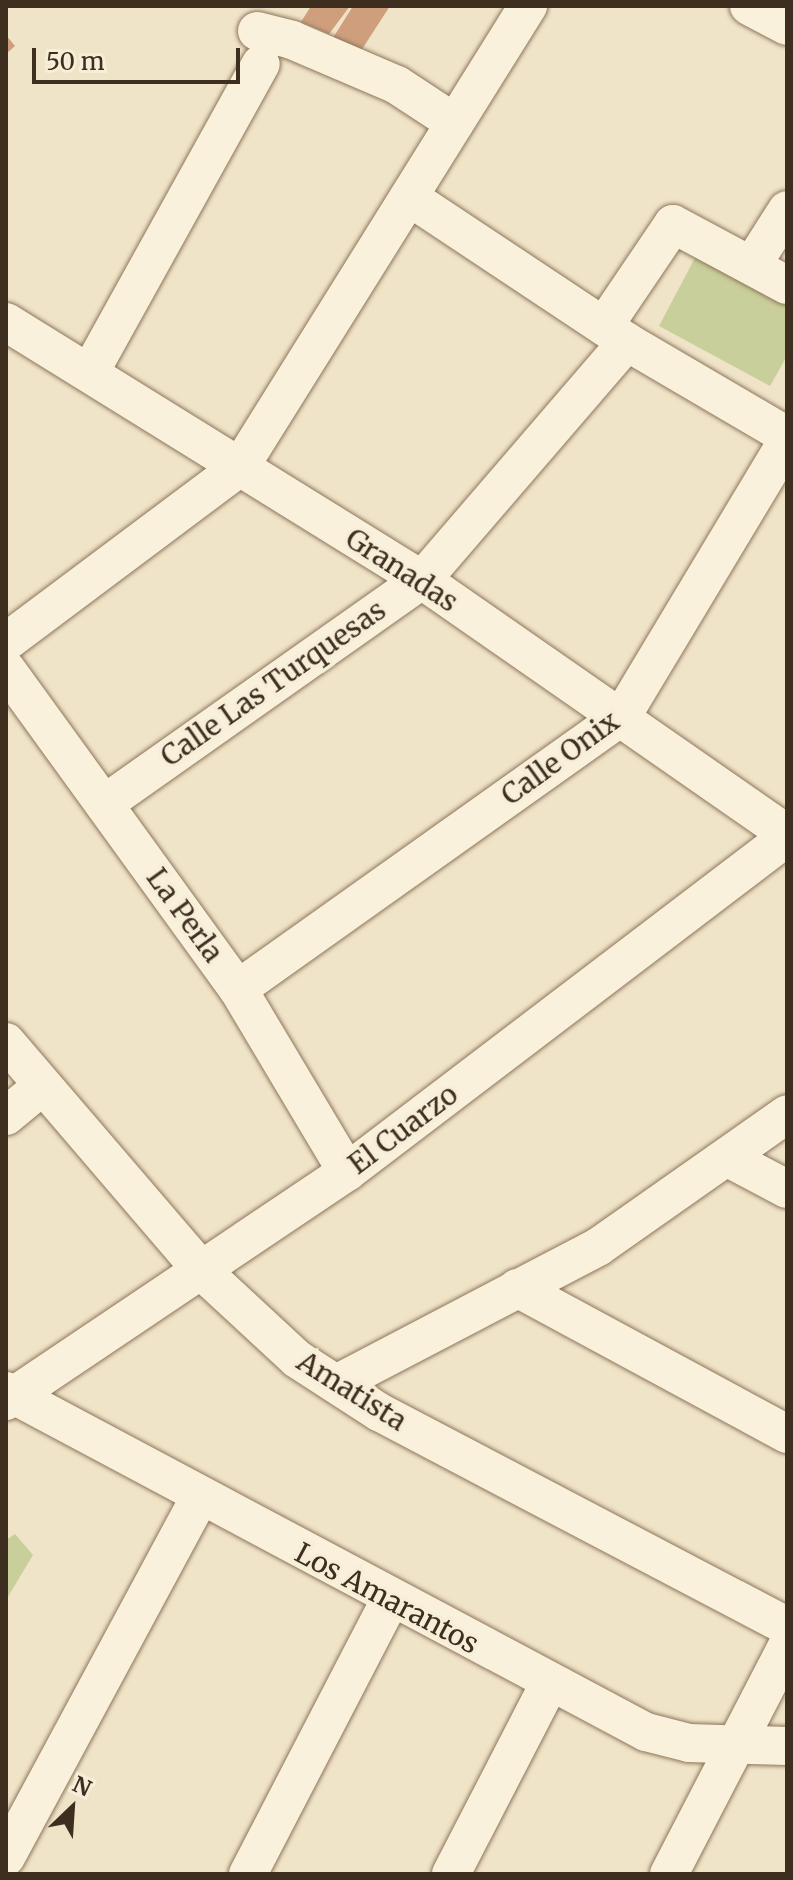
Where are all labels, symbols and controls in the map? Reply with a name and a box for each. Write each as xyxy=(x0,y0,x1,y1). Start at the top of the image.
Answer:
scale bar xyxy=(36,32,244,82)
text: 50 m xyxy=(46,46,105,77)
street label: Granadas xyxy=(340,521,464,619)
street label: Calle Las Turquesas xyxy=(154,593,392,773)
street label: Calle Onix xyxy=(495,704,625,812)
street label: La Perla xyxy=(140,862,230,968)
street label: El Cuarzo xyxy=(342,1077,464,1181)
street label: Amatista xyxy=(291,1344,413,1438)
street label: Los Amarantos xyxy=(290,1536,484,1660)
north arrow xyxy=(32,1768,112,1848)
text: N xyxy=(68,1770,96,1803)

